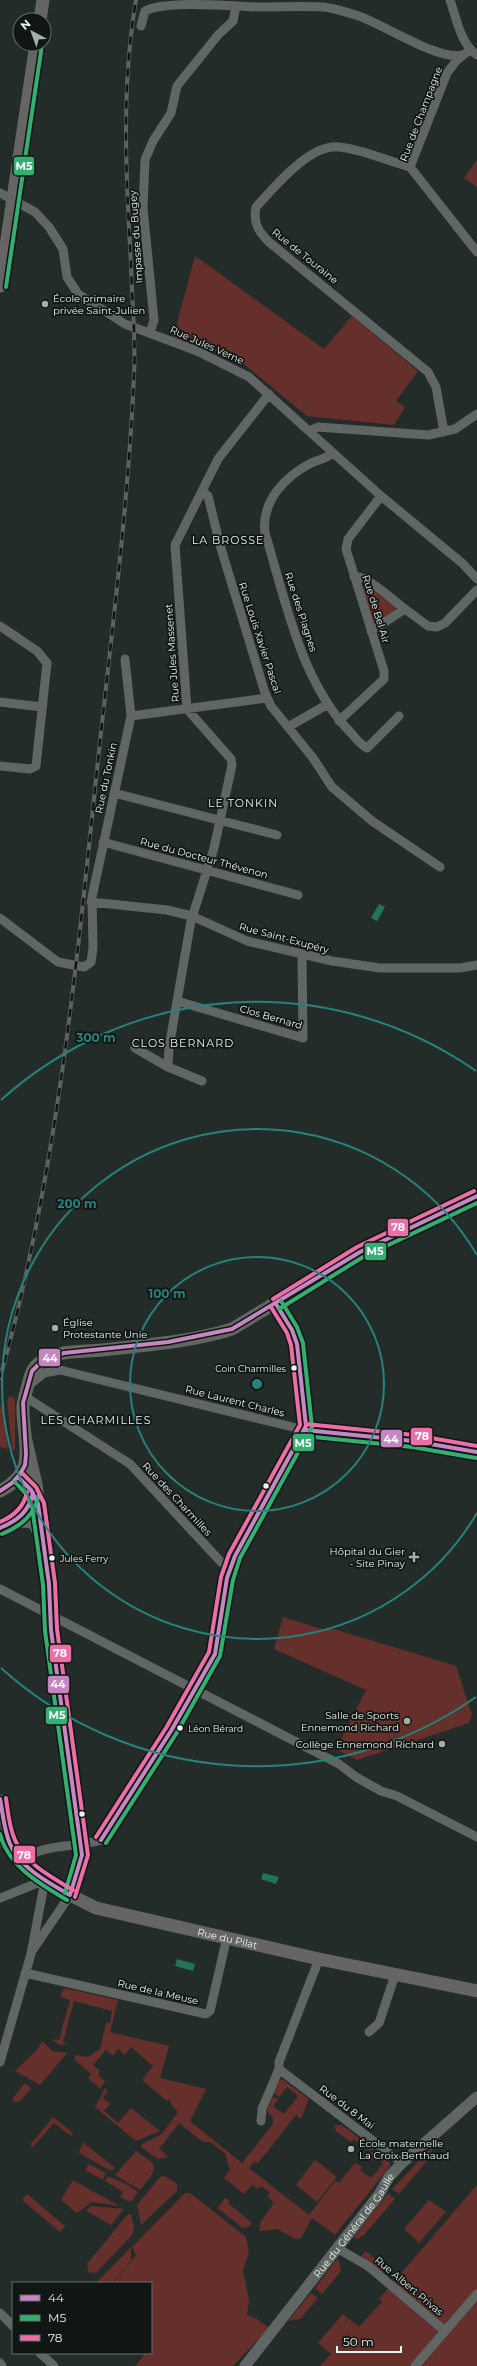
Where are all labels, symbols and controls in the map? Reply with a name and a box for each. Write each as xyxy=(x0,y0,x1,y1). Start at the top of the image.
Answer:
north arrow xyxy=(12,12,52,52)
text: N xyxy=(17,16,33,33)
street label: Rue de Champagne xyxy=(397,65,445,163)
line badge: M5 xyxy=(13,156,35,176)
text: M5 xyxy=(15,159,33,173)
street label: Impasse du Bugey xyxy=(126,189,146,284)
street label: Rue de Touraine xyxy=(269,225,341,287)
place label: École primaire privée Saint-Julien xyxy=(53,292,145,317)
marker: École primaire privée Saint-Julien xyxy=(40,299,50,309)
street label: Rue Jules Verne xyxy=(168,323,246,367)
district label: LA BROSSE xyxy=(192,533,264,547)
street label: Rue des Plagnes xyxy=(282,570,320,654)
street label: Rue de Bel Air xyxy=(359,573,393,645)
street label: Rue Louis Xavier Pascal xyxy=(236,581,284,695)
street label: Rue Jules Massenet xyxy=(162,603,182,703)
street label: Rue du Tonkin xyxy=(92,741,120,815)
district label: LE TONKIN xyxy=(208,796,278,810)
street label: Rue du Docteur Thévenon xyxy=(139,835,269,881)
street label: Rue Saint-Exupéry xyxy=(238,920,331,956)
street label: Clos Bernard xyxy=(238,1002,304,1032)
text: 300 m xyxy=(75,1030,116,1045)
district label: CLOS BERNARD xyxy=(132,1036,234,1050)
text: 200 m xyxy=(57,1196,97,1211)
line badge: 78 xyxy=(387,1218,409,1237)
text: 78 xyxy=(391,1220,405,1234)
line badge: M5 xyxy=(364,1242,387,1261)
text: M5 xyxy=(366,1244,384,1258)
text: 100 m xyxy=(149,1286,185,1301)
place label: Église Protestante Unie xyxy=(63,1316,147,1341)
marker: Église Protestante Unie xyxy=(50,1323,60,1333)
line badge: 44 xyxy=(38,1348,61,1367)
text: 44 xyxy=(42,1351,58,1365)
place label: Coin Charmilles xyxy=(215,1363,287,1374)
marker: Coin Charmilles xyxy=(289,1363,299,1373)
centre of rings xyxy=(250,1377,264,1391)
street label: Rue Laurent Charles xyxy=(184,1382,286,1420)
district label: LES CHARMILLES xyxy=(41,1413,151,1427)
line badge: 78 xyxy=(410,1427,433,1446)
line badge: 44 xyxy=(380,1429,403,1448)
text: 78 xyxy=(415,1429,429,1443)
text: 44 xyxy=(383,1432,399,1446)
line badge: M5 xyxy=(292,1433,315,1452)
text: M5 xyxy=(294,1436,312,1450)
street label: Rue des Charmilles xyxy=(139,1459,215,1539)
unlabelled marker xyxy=(261,1481,271,1491)
place label: Hôpital du Gier - Site Pinay xyxy=(330,1545,406,1570)
marker: Hôpital du Gier - Site Pinay xyxy=(408,1551,420,1563)
marker: Jules Ferry xyxy=(47,1553,57,1563)
place label: Jules Ferry xyxy=(59,1553,108,1564)
line badge: 78 xyxy=(49,1644,72,1663)
text: 78 xyxy=(53,1646,67,1660)
line badge: 44 xyxy=(47,1675,70,1694)
text: 44 xyxy=(50,1677,66,1691)
line badge: M5 xyxy=(45,1706,68,1725)
text: M5 xyxy=(48,1708,66,1722)
place label: Salle de Sports Ennemond Richard xyxy=(301,1709,399,1734)
marker: Salle de Sports Ennemond Richard xyxy=(402,1716,412,1726)
marker: Léon Bérard xyxy=(175,1723,185,1733)
place label: Léon Bérard xyxy=(188,1723,243,1734)
place label: Collège Ennemond Richard xyxy=(296,1738,434,1751)
marker: Collège Ennemond Richard xyxy=(437,1739,447,1749)
unlabelled marker xyxy=(77,1809,87,1819)
line badge: 78 xyxy=(13,1845,36,1864)
text: 78 xyxy=(17,1848,31,1862)
street label: Rue du Pilat xyxy=(196,1925,259,1951)
street label: Rue de la Meuse xyxy=(116,1976,200,2008)
street label: Rue du 8 Mai xyxy=(317,2082,377,2132)
place label: École maternelle La Croix Berthaud xyxy=(359,2137,449,2162)
marker: École maternelle La Croix Berthaud xyxy=(346,2144,356,2154)
street label: Rue du Général de Gaulle xyxy=(310,2170,396,2280)
street label: Rue Albert Privas xyxy=(372,2253,446,2319)
legend xyxy=(12,2282,152,2354)
text: 44 xyxy=(48,2290,64,2305)
text: M5 xyxy=(48,2310,66,2325)
scale bar xyxy=(337,2328,401,2354)
text: 78 xyxy=(48,2330,63,2345)
text: 50 m xyxy=(343,2334,374,2349)

